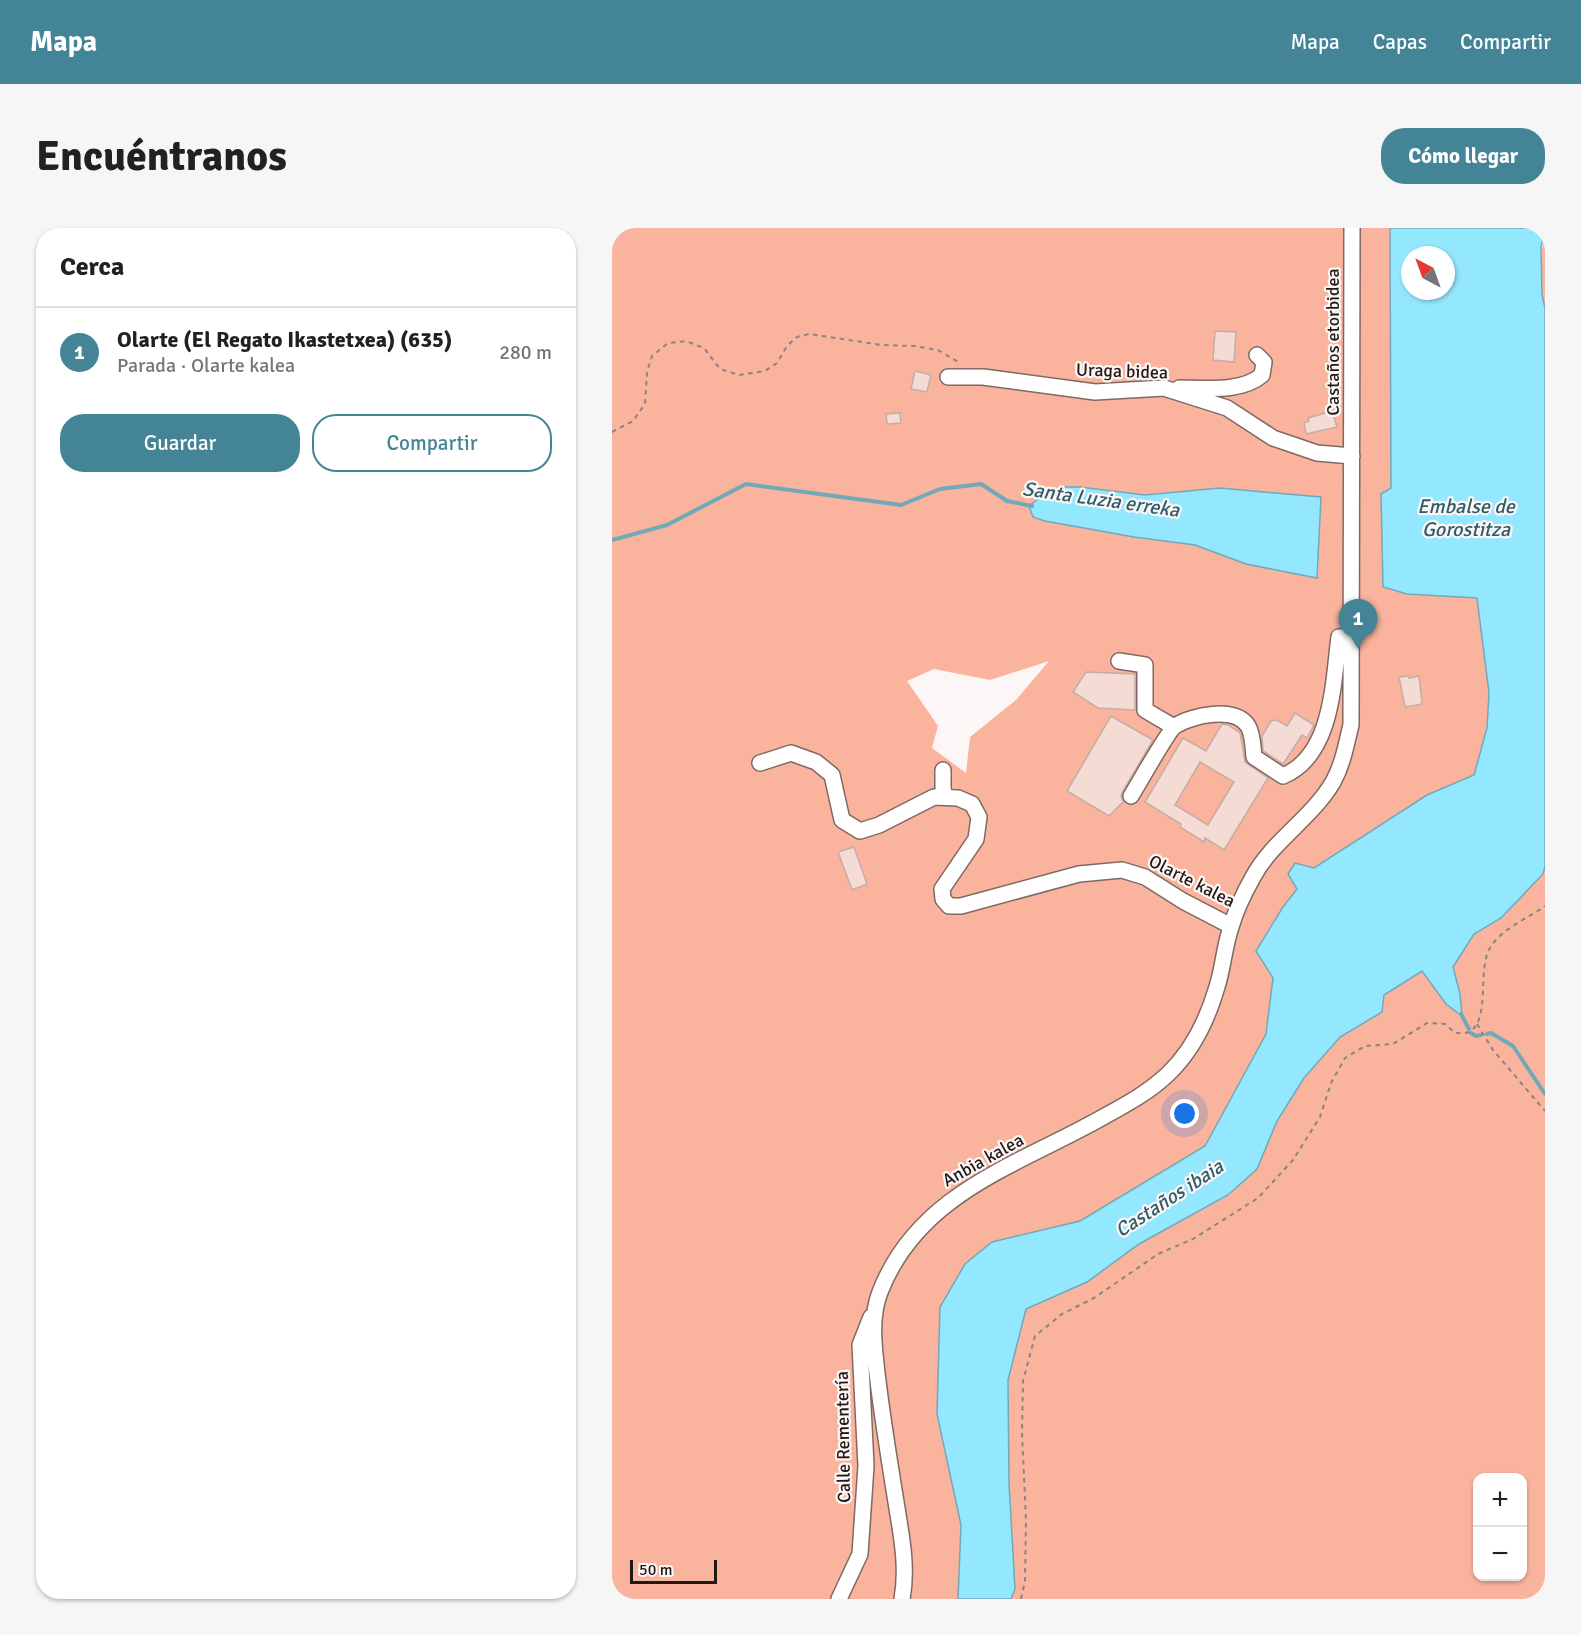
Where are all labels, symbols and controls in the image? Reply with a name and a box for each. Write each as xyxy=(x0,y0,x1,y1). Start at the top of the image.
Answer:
text: Mapa xyxy=(30,25,97,59)
text: Mapa xyxy=(1290,29,1340,55)
text: Capas xyxy=(1373,29,1427,55)
text: Compartir xyxy=(1460,29,1551,55)
button: Cómo llegar xyxy=(1381,128,1545,184)
text: Encuéntranos xyxy=(36,131,287,182)
north arrow xyxy=(1401,246,1455,300)
text: Cerca xyxy=(60,251,124,283)
street label: Castaños etorbidea xyxy=(1322,268,1344,416)
text: Olarte (El Regato Ikastetxea) (635) xyxy=(117,326,452,353)
text: 1 xyxy=(74,340,85,365)
text: 280 m xyxy=(499,340,552,365)
text: Parada · Olarte kalea xyxy=(117,353,295,378)
street label: Uraga bidea xyxy=(1076,358,1168,384)
button: Guardar xyxy=(60,414,300,472)
button: Compartir xyxy=(312,414,552,472)
water label: Santa Luzia erreka xyxy=(1021,476,1182,523)
water label: Embalse de Gorostitza xyxy=(1417,494,1516,542)
pin: 1 xyxy=(1338,600,1378,649)
street label: Olarte kalea xyxy=(1145,850,1239,912)
your location xyxy=(1170,1099,1199,1128)
street label: Anbia kalea xyxy=(938,1129,1028,1191)
water label: Castaños ibaia xyxy=(1110,1154,1229,1243)
street label: Calle Rementería xyxy=(831,1371,855,1503)
map controls xyxy=(1473,1473,1527,1581)
button: + xyxy=(1473,1473,1527,1527)
button: − xyxy=(1473,1527,1527,1581)
scale bar xyxy=(630,1557,717,1584)
text: 50 m xyxy=(639,1560,673,1580)

